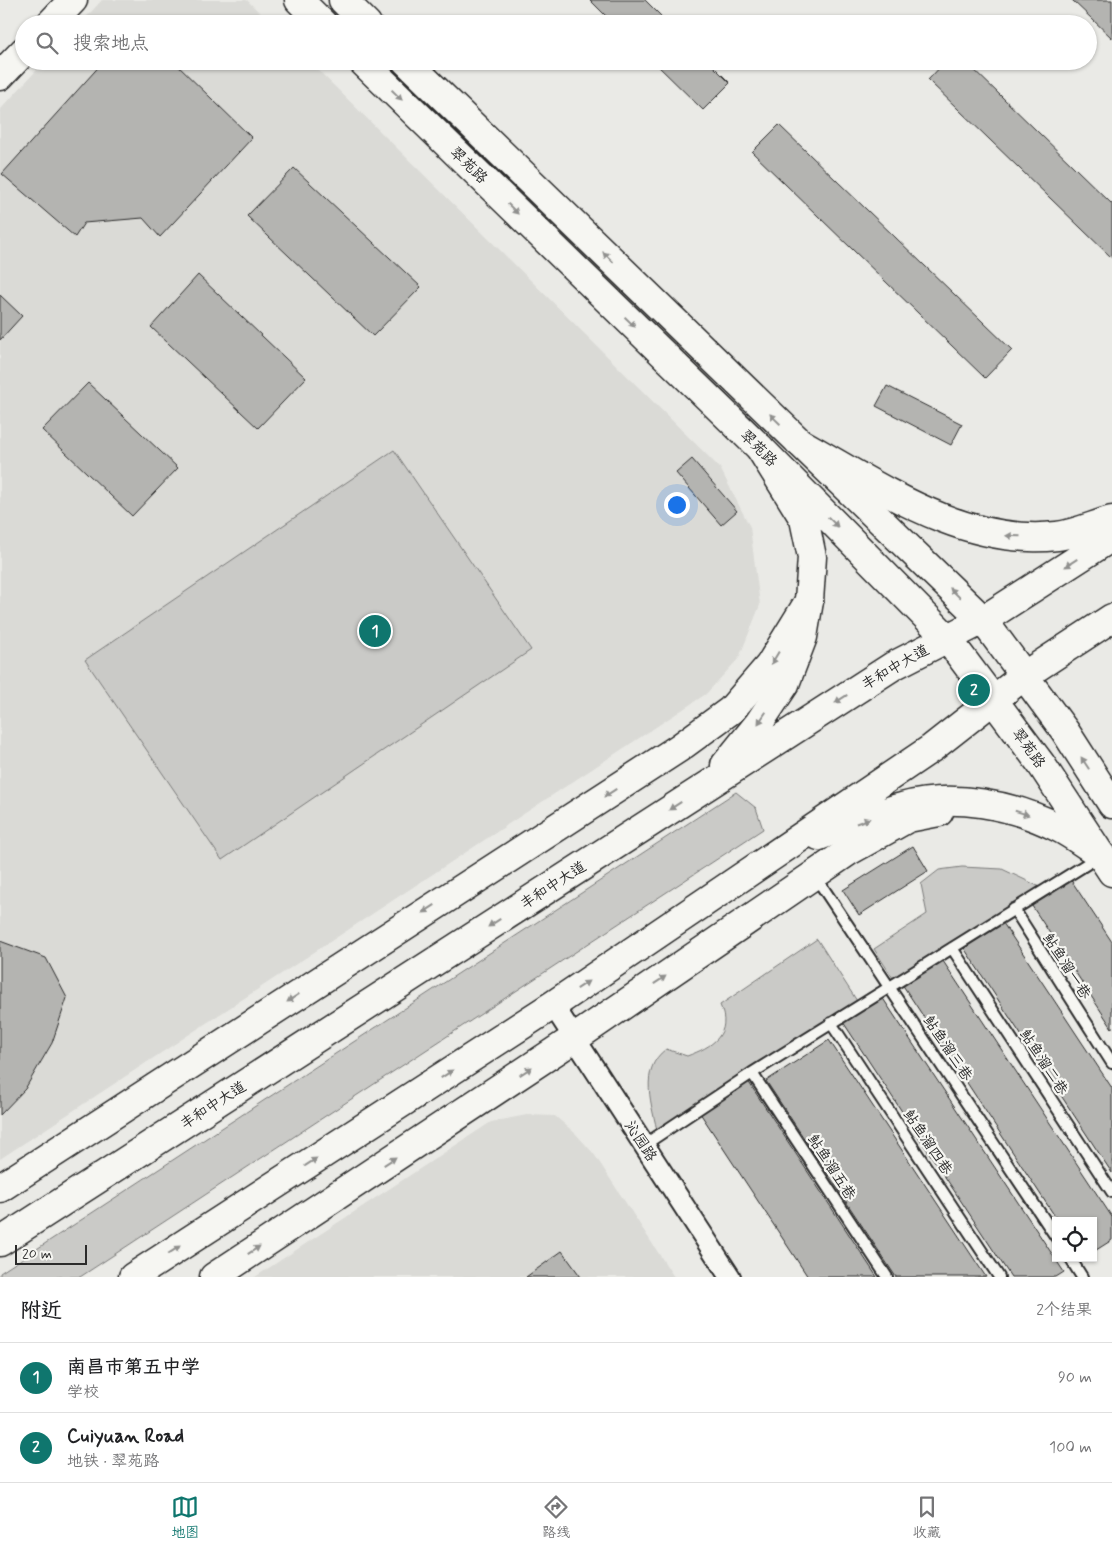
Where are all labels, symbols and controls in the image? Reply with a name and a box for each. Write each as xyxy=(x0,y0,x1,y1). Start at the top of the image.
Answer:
search box xyxy=(15,15,1097,70)
icon: search xyxy=(33,29,61,57)
text: 搜索地点 xyxy=(73,31,149,56)
one-way arrow xyxy=(391,89,403,101)
street label: 翠苑路 xyxy=(445,143,491,189)
one-way arrow xyxy=(507,202,519,214)
one-way arrow xyxy=(603,251,615,263)
one-way arrow xyxy=(624,316,636,328)
one-way arrow xyxy=(770,413,782,425)
street label: 翠苑路 xyxy=(735,426,781,472)
your location xyxy=(664,492,690,518)
one-way arrow xyxy=(827,516,839,528)
one-way arrow xyxy=(1005,532,1021,540)
one-way arrow xyxy=(1064,558,1078,568)
one-way arrow xyxy=(949,587,961,599)
pin: 1 xyxy=(359,612,391,650)
street label: 丰和中大道 xyxy=(858,640,933,695)
one-way arrow xyxy=(770,651,779,664)
pin: 2 xyxy=(958,671,990,709)
one-way arrow xyxy=(835,694,848,704)
one-way arrow xyxy=(757,711,767,725)
street label: 翠苑路 xyxy=(1007,725,1050,773)
one-way arrow xyxy=(1081,756,1090,769)
one-way arrow xyxy=(603,788,617,797)
one-way arrow xyxy=(668,801,682,811)
one-way arrow xyxy=(1015,809,1030,817)
one-way arrow xyxy=(856,816,871,824)
street label: 丰和中大道 xyxy=(517,857,590,915)
one-way arrow xyxy=(423,905,436,914)
one-way arrow xyxy=(488,918,501,927)
street label: 鲇鱼溜一巷 xyxy=(1037,930,1095,1003)
one-way arrow xyxy=(654,975,667,985)
one-way arrow xyxy=(576,980,590,990)
one-way arrow xyxy=(286,993,300,1002)
street label: 鲇鱼溜三巷 xyxy=(918,1012,976,1085)
street label: 鲇鱼溜二巷 xyxy=(1014,1026,1072,1099)
one-way arrow xyxy=(519,1066,532,1076)
one-way arrow xyxy=(440,1069,454,1079)
street label: 丰和中大道 xyxy=(177,1077,250,1135)
street label: 鲇鱼溜四巷 xyxy=(898,1106,956,1179)
street label: 沁园路 xyxy=(620,1117,661,1166)
street label: 鲇鱼溜五巷 xyxy=(802,1131,860,1204)
one-way arrow xyxy=(383,1156,397,1165)
one-way arrow xyxy=(304,1157,317,1167)
map controls xyxy=(1052,1217,1097,1262)
button: locate xyxy=(1052,1217,1097,1262)
scale bar xyxy=(15,1242,88,1265)
text: 20 m xyxy=(22,1245,52,1263)
one-way arrow xyxy=(248,1245,261,1255)
one-way arrow xyxy=(168,1246,181,1255)
text: 附近 xyxy=(20,1297,62,1325)
text: 2个结果 xyxy=(1036,1300,1092,1321)
text: 南昌市第五中学 xyxy=(67,1355,200,1380)
text: 1 xyxy=(32,1367,40,1388)
text: 90 m xyxy=(1058,1367,1092,1388)
text: 学校 xyxy=(67,1382,99,1403)
text: Cuiyuan Road xyxy=(67,1424,184,1449)
text: 2 xyxy=(32,1437,40,1458)
text: 100 m xyxy=(1049,1437,1092,1458)
text: 地铁 · 翠苑路 xyxy=(67,1451,159,1472)
tab: 地图 xyxy=(171,1493,199,1542)
tab: 路线 xyxy=(542,1493,570,1542)
tab: 收藏 xyxy=(913,1493,941,1542)

